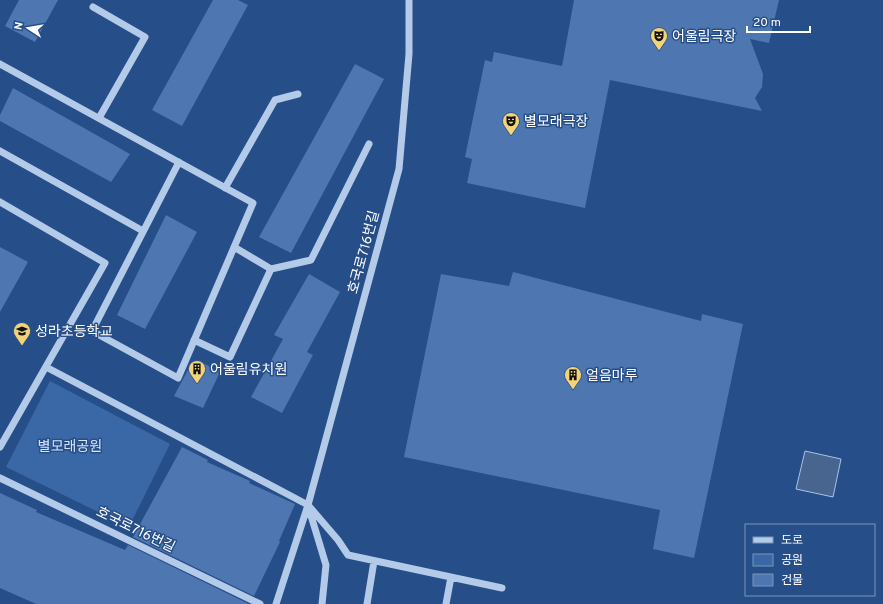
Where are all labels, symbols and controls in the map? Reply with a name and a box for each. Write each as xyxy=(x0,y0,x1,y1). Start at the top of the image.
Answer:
north arrow xyxy=(8,8,48,48)
scale bar xyxy=(747,8,810,34)
text: 20 m xyxy=(753,15,781,31)
text: N xyxy=(12,21,27,31)
theatre icon: 어울림극장 xyxy=(649,26,669,51)
place label: 어울림극장 xyxy=(672,29,737,46)
theatre icon: 별모래극장 xyxy=(501,111,521,136)
place label: 별모래극장 xyxy=(524,114,589,131)
street label: 호국로716번길 xyxy=(345,209,384,296)
school or university icon: 성라초등학교 xyxy=(12,321,32,346)
place label: 성라초등학교 xyxy=(35,323,112,341)
building icon: 어울림유치원 xyxy=(187,359,207,384)
place label: 어울림유치원 xyxy=(210,362,287,379)
building icon: 얼음마루 xyxy=(563,365,583,390)
place label: 얼음마루 xyxy=(586,368,638,385)
park label: 별모래공원 xyxy=(38,439,102,456)
street label: 호국로716번길 xyxy=(93,504,178,557)
legend xyxy=(745,524,875,596)
text: 도로 xyxy=(781,533,803,549)
text: 공원 xyxy=(781,553,803,569)
text: 건물 xyxy=(781,573,803,589)

